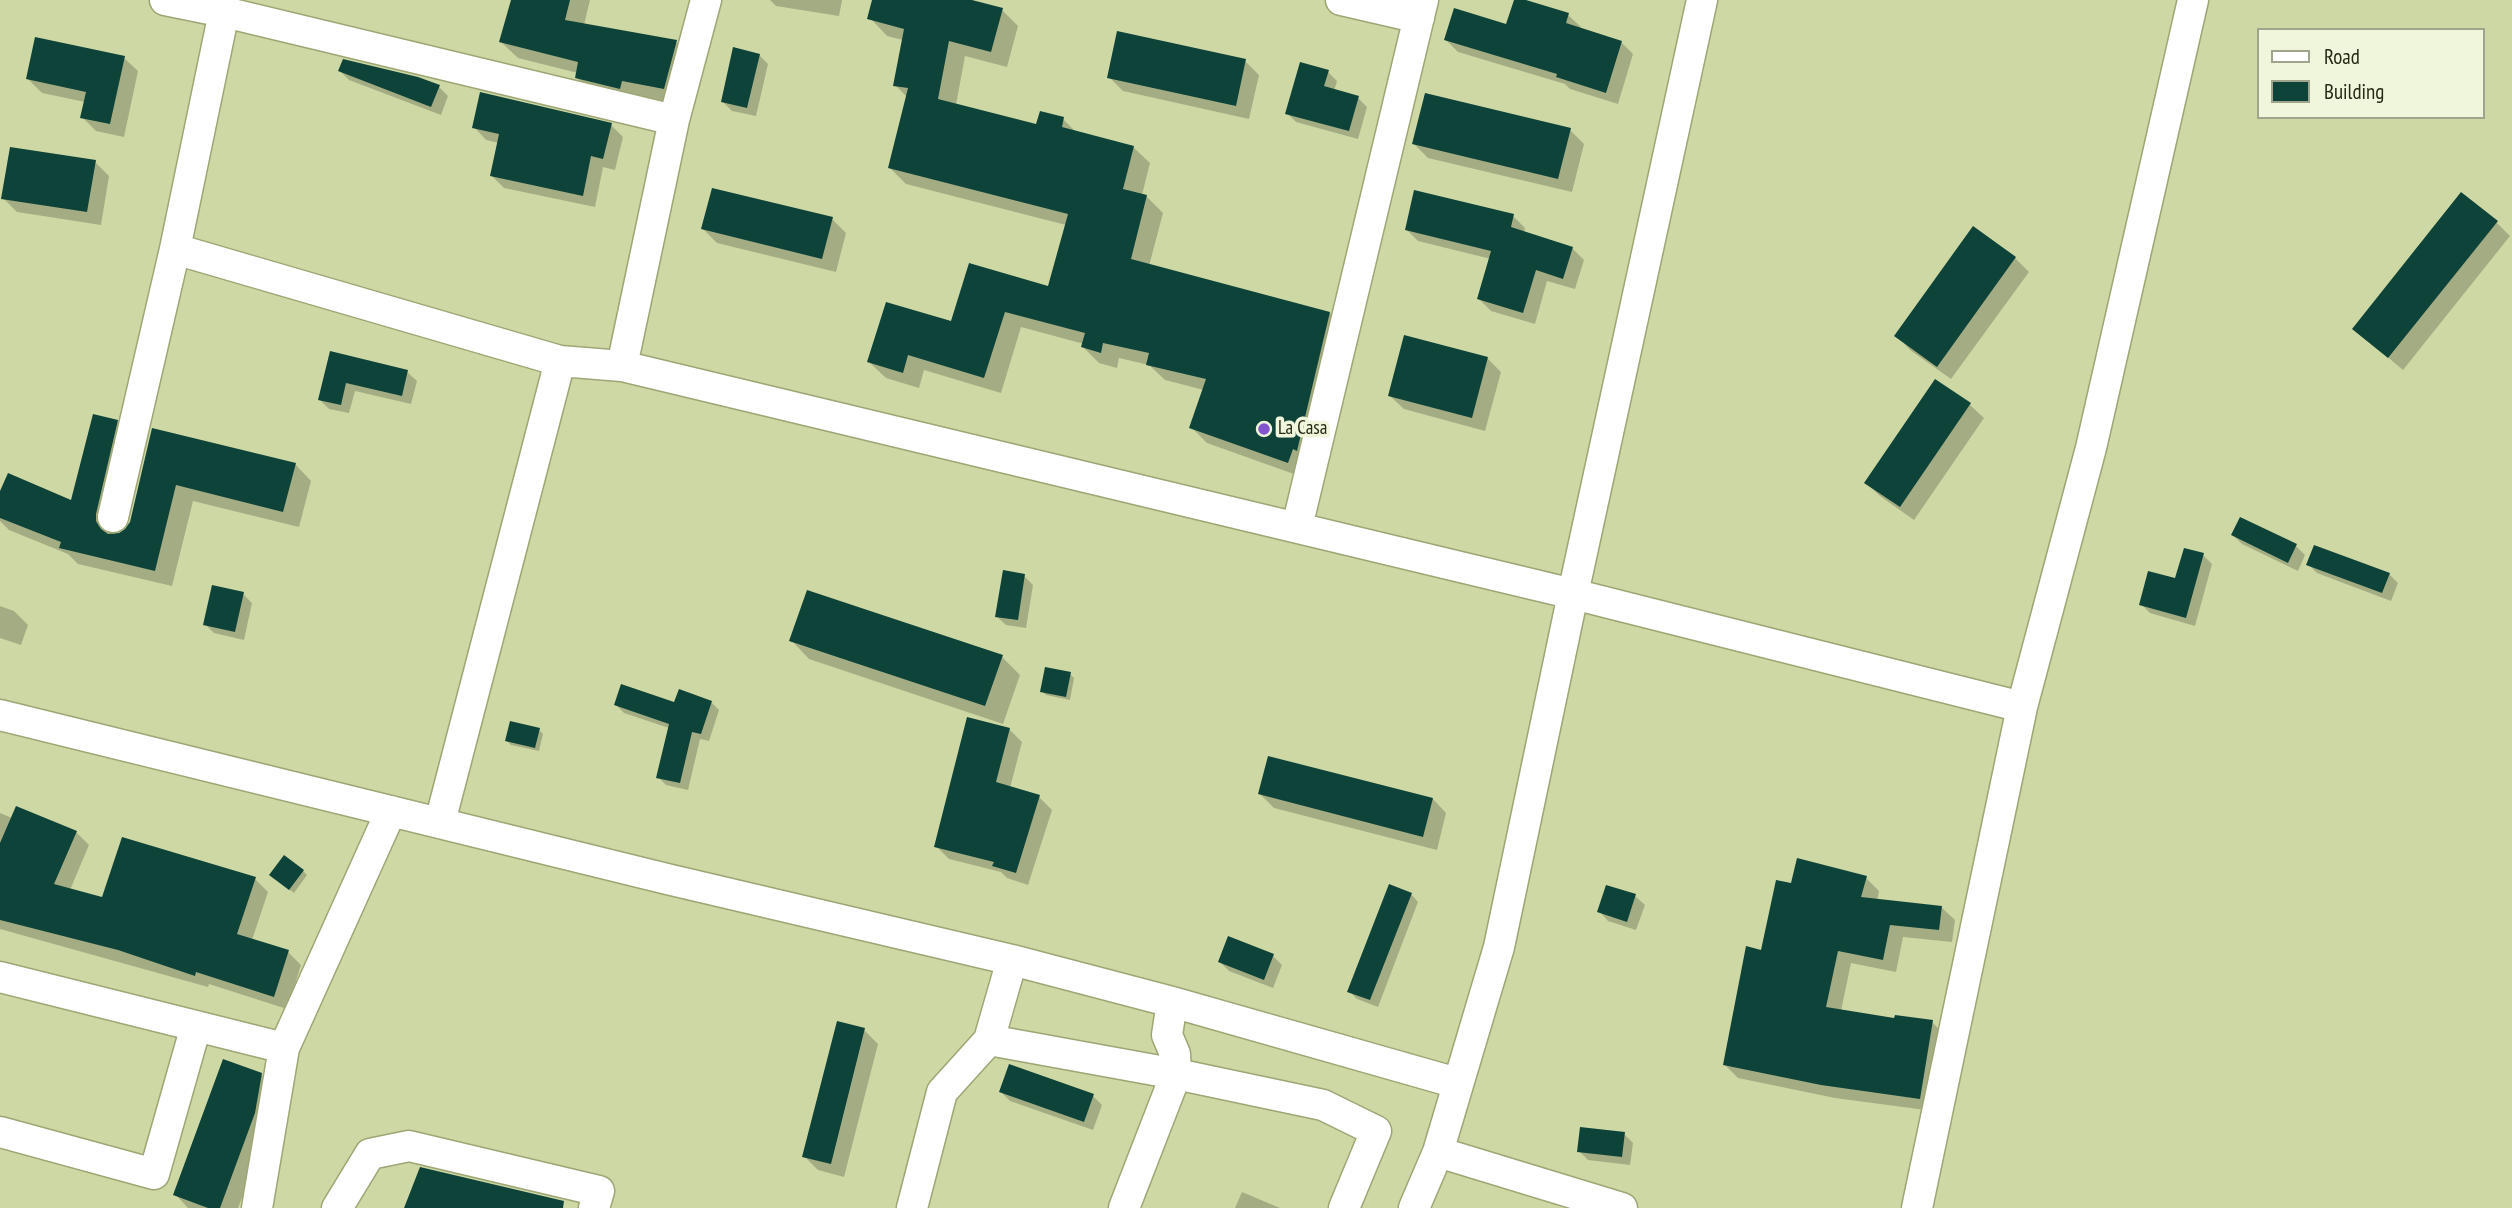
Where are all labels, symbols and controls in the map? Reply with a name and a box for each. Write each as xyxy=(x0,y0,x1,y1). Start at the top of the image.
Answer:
legend xyxy=(2256,28,2484,119)
text: Road xyxy=(2324,43,2360,70)
text: Building xyxy=(2324,78,2384,105)
place label: La Casa xyxy=(1278,418,1327,440)
marker: La Casa xyxy=(1256,421,1272,437)

